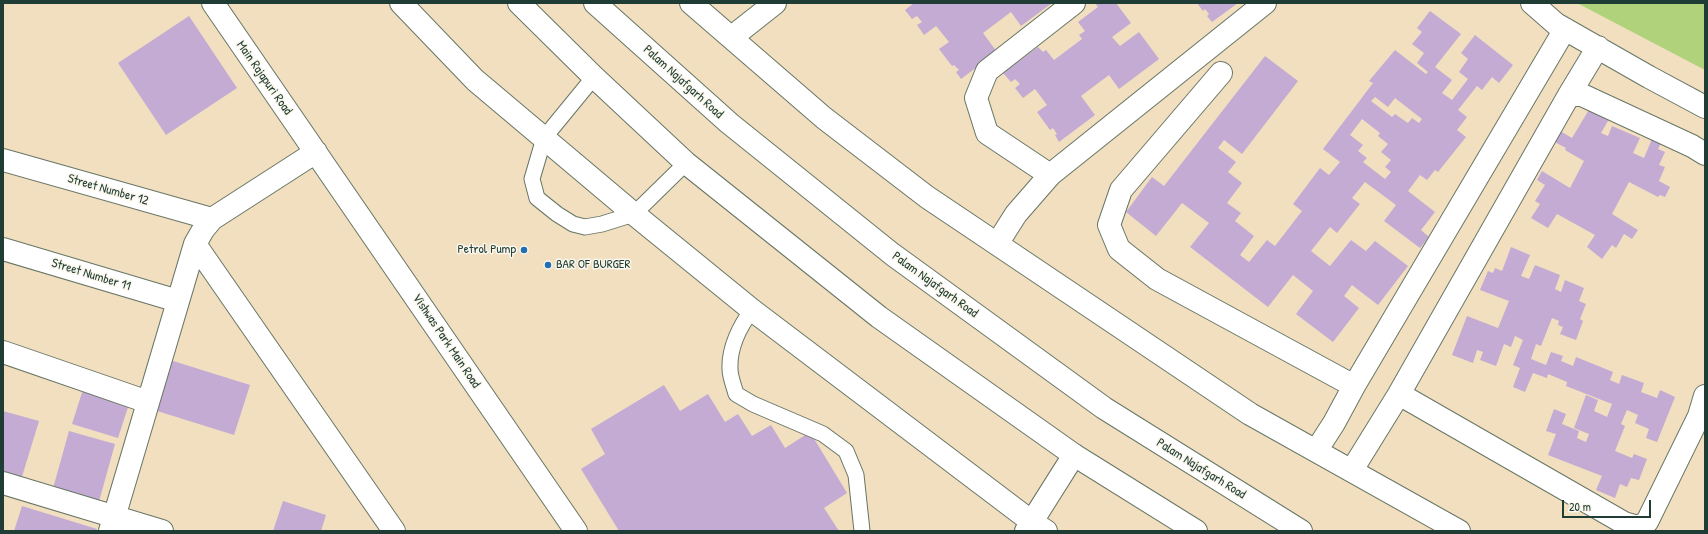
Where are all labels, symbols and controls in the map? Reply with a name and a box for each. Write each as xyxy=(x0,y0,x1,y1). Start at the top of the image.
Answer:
street label: Main Rajapuri Road xyxy=(233,38,295,118)
street label: Palam Najafgarh Road xyxy=(640,42,726,122)
street label: Street Number 12 xyxy=(66,171,150,209)
place label: Petrol Pump xyxy=(458,242,516,258)
marker: Petrol Pump xyxy=(519,245,529,255)
street label: Palam Najafgarh Road xyxy=(889,249,981,321)
street label: Street Number 11 xyxy=(49,256,133,294)
place label: BAR OF BURGER xyxy=(556,257,630,273)
marker: BAR OF BURGER xyxy=(543,260,553,270)
street label: Vishwas Park Main Road xyxy=(409,291,483,391)
street label: Palam Najafgarh Road xyxy=(1154,435,1248,503)
scale bar xyxy=(1564,492,1653,518)
text: 20 m xyxy=(1569,498,1591,515)

